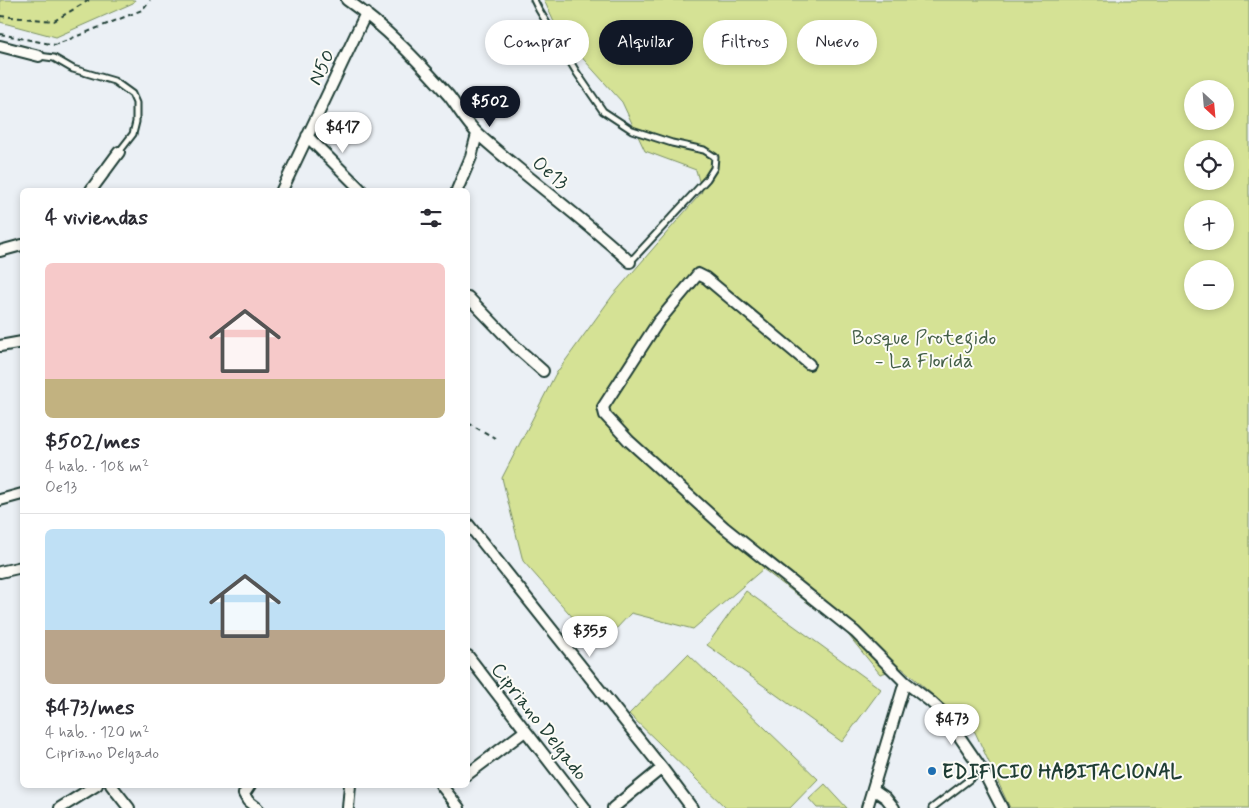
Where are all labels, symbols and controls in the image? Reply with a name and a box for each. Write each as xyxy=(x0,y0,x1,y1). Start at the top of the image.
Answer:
chip: Comprar xyxy=(485,20,589,65)
chip: Alquilar xyxy=(599,20,693,65)
chip: Filtros xyxy=(703,20,787,65)
chip: Nuevo xyxy=(797,20,877,65)
street label: N50 xyxy=(302,45,343,90)
north arrow xyxy=(1184,80,1234,130)
map controls xyxy=(1184,80,1234,310)
pin: $502 xyxy=(460,86,520,128)
text: $502 xyxy=(471,91,509,112)
pin: $417 xyxy=(313,112,373,154)
text: $417 xyxy=(326,117,360,138)
button: locate xyxy=(1184,140,1234,190)
street label: Oe13 xyxy=(526,150,574,196)
button: + xyxy=(1184,200,1234,250)
text: 4 viviendas xyxy=(45,204,148,232)
icon: filters xyxy=(417,204,445,232)
button: − xyxy=(1184,260,1234,310)
icon: home xyxy=(200,296,290,386)
park label: Bosque Protegido - La Florida xyxy=(852,325,996,375)
text: $502/mes xyxy=(45,428,140,456)
text: 4 hab. · 108 m² xyxy=(45,456,149,477)
text: Oe13 xyxy=(45,477,77,498)
icon: home xyxy=(200,561,290,651)
pin: $355 xyxy=(560,616,620,658)
text: $355 xyxy=(573,621,607,642)
street label: Cipriano Delgado xyxy=(484,657,593,786)
text: $473/mes xyxy=(45,694,134,722)
pin: $473 xyxy=(922,704,982,746)
text: $473 xyxy=(935,709,969,730)
text: 4 hab. · 120 m² xyxy=(45,722,149,743)
text: Cipriano Delgado xyxy=(45,743,159,764)
place label: EDIFICIO HABITACIONAL xyxy=(942,759,1183,786)
marker: EDIFICIO HABITACIONAL xyxy=(926,765,938,777)

